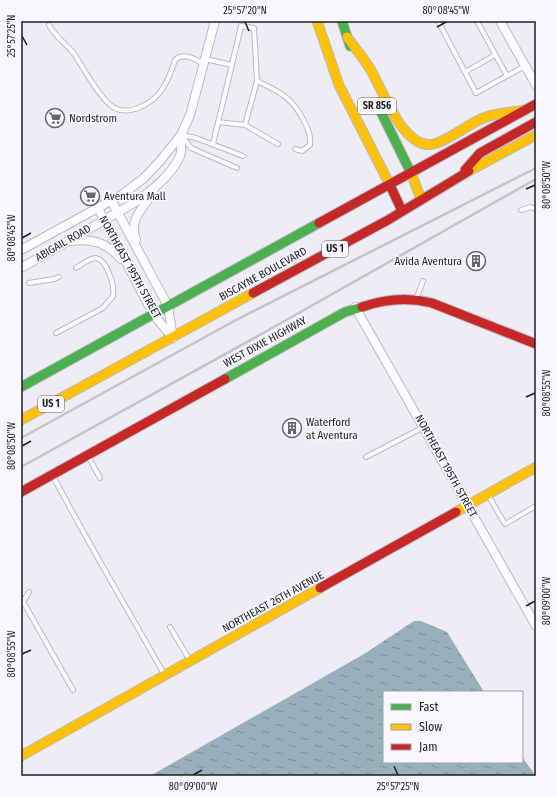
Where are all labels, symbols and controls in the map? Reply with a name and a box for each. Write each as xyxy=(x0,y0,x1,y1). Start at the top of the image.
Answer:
text: 25°57'20"N xyxy=(223,5,267,17)
text: 80°08'45"W xyxy=(423,5,470,17)
text: 25°57'25"N xyxy=(6,15,18,57)
road number: SR 856 xyxy=(358,98,396,114)
supermarket icon: Nordstrom xyxy=(44,107,66,129)
place label: Nordstrom xyxy=(69,112,117,125)
text: 80°08'50"W xyxy=(541,161,553,209)
supermarket icon: Aventura Mall xyxy=(79,185,101,207)
place label: Aventura Mall xyxy=(104,190,166,203)
street label: NORTHEAST 195TH STREET xyxy=(96,213,164,321)
text: 80°08'45"W xyxy=(6,214,18,261)
street label: ABIGAIL ROAD xyxy=(33,222,93,264)
road number: US 1 xyxy=(322,241,348,257)
street label: BISCAYNE BOULEVARD xyxy=(217,245,309,303)
building icon: Avida Aventura xyxy=(465,250,487,272)
place label: Avida Aventura xyxy=(395,255,462,268)
street label: WEST DIXIE HIGHWAY xyxy=(221,314,309,370)
text: 80°08'55"W xyxy=(541,369,553,417)
road number: US 1 xyxy=(38,396,64,412)
street label: NORTHEAST 195TH STREET xyxy=(412,412,480,520)
place label: Waterford at Aventura xyxy=(306,416,358,442)
building icon: Waterford at Aventura xyxy=(281,417,303,439)
text: 80°08'50"W xyxy=(6,422,18,470)
street label: NORTHEAST 26TH AVENUE xyxy=(220,569,326,635)
text: 80°09'00"W xyxy=(541,576,553,625)
text: 80°08'55"W xyxy=(6,630,18,678)
legend xyxy=(383,691,523,763)
text: Fast xyxy=(419,700,438,714)
text: Slow xyxy=(419,720,442,734)
text: Jam xyxy=(419,740,437,754)
text: 80°09'00"W xyxy=(169,781,218,793)
text: 25°57'25"N xyxy=(377,781,419,793)

